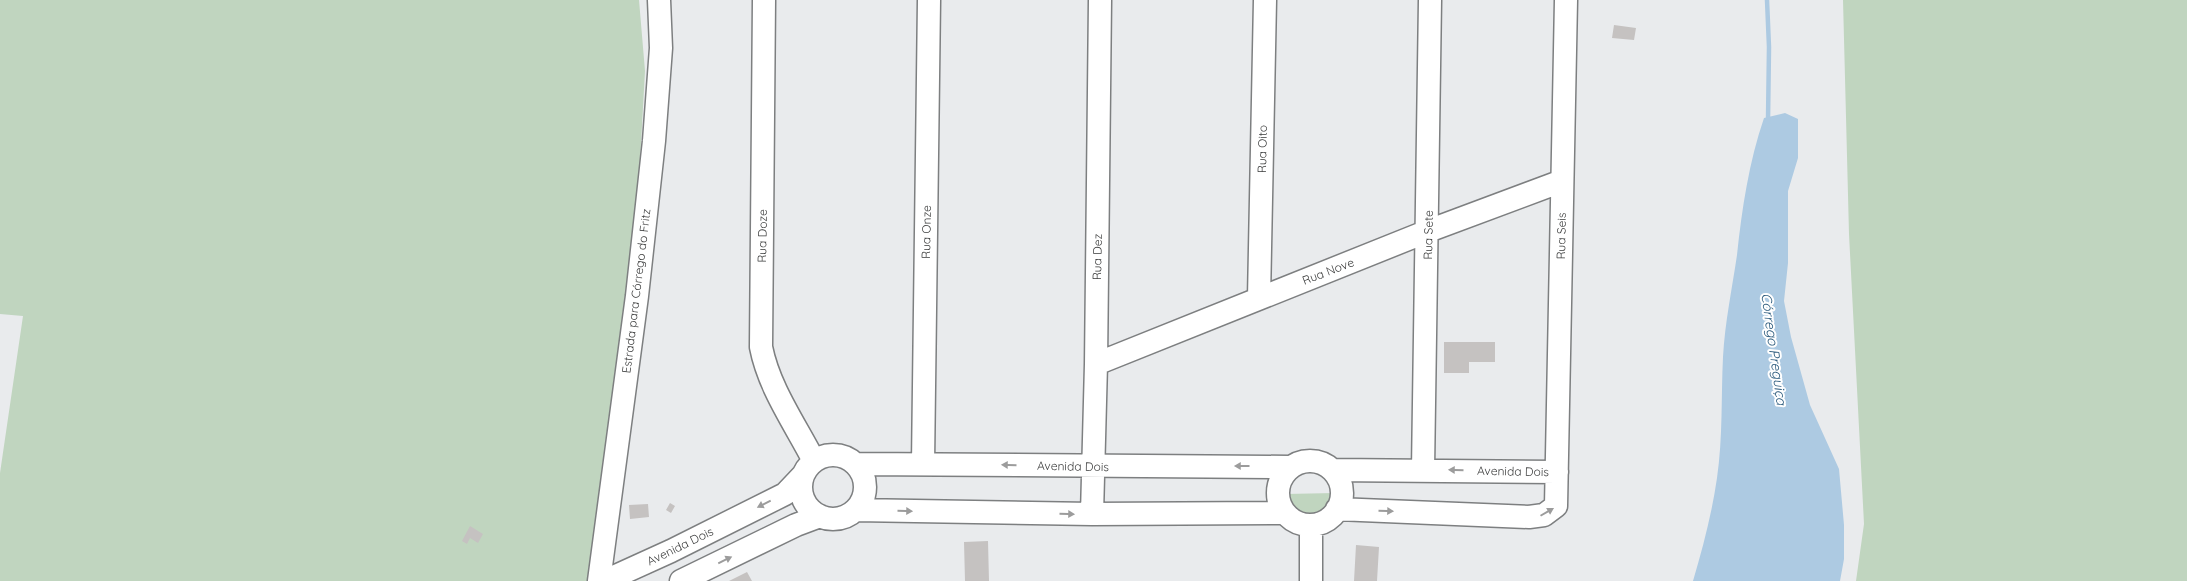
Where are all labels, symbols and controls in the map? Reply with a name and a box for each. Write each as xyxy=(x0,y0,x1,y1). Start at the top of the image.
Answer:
street label: Rua Oito xyxy=(1254,125,1270,173)
street label: Rua Onze xyxy=(918,205,934,259)
street label: Estrada para Córrego do Fritz xyxy=(618,208,654,374)
street label: Rua Doze xyxy=(754,209,770,263)
street label: Rua Sete xyxy=(1420,210,1436,260)
street label: Rua Seis xyxy=(1553,212,1569,260)
street label: Rua Dez xyxy=(1089,233,1105,280)
street label: Rua Nove xyxy=(1300,254,1356,288)
water label: Córrego Preguiça xyxy=(1757,292,1791,408)
street label: Avenida Dois xyxy=(1037,458,1109,474)
one-way arrow xyxy=(1001,461,1017,469)
one-way arrow xyxy=(1233,462,1249,470)
street label: Avenida Dois xyxy=(1477,463,1549,479)
one-way arrow xyxy=(1448,466,1464,474)
one-way arrow xyxy=(757,500,772,508)
one-way arrow xyxy=(897,507,913,515)
one-way arrow xyxy=(1540,507,1554,516)
one-way arrow xyxy=(1378,508,1394,516)
one-way arrow xyxy=(1059,510,1075,518)
street label: Avenida Dois xyxy=(644,523,716,569)
one-way arrow xyxy=(718,555,732,563)

